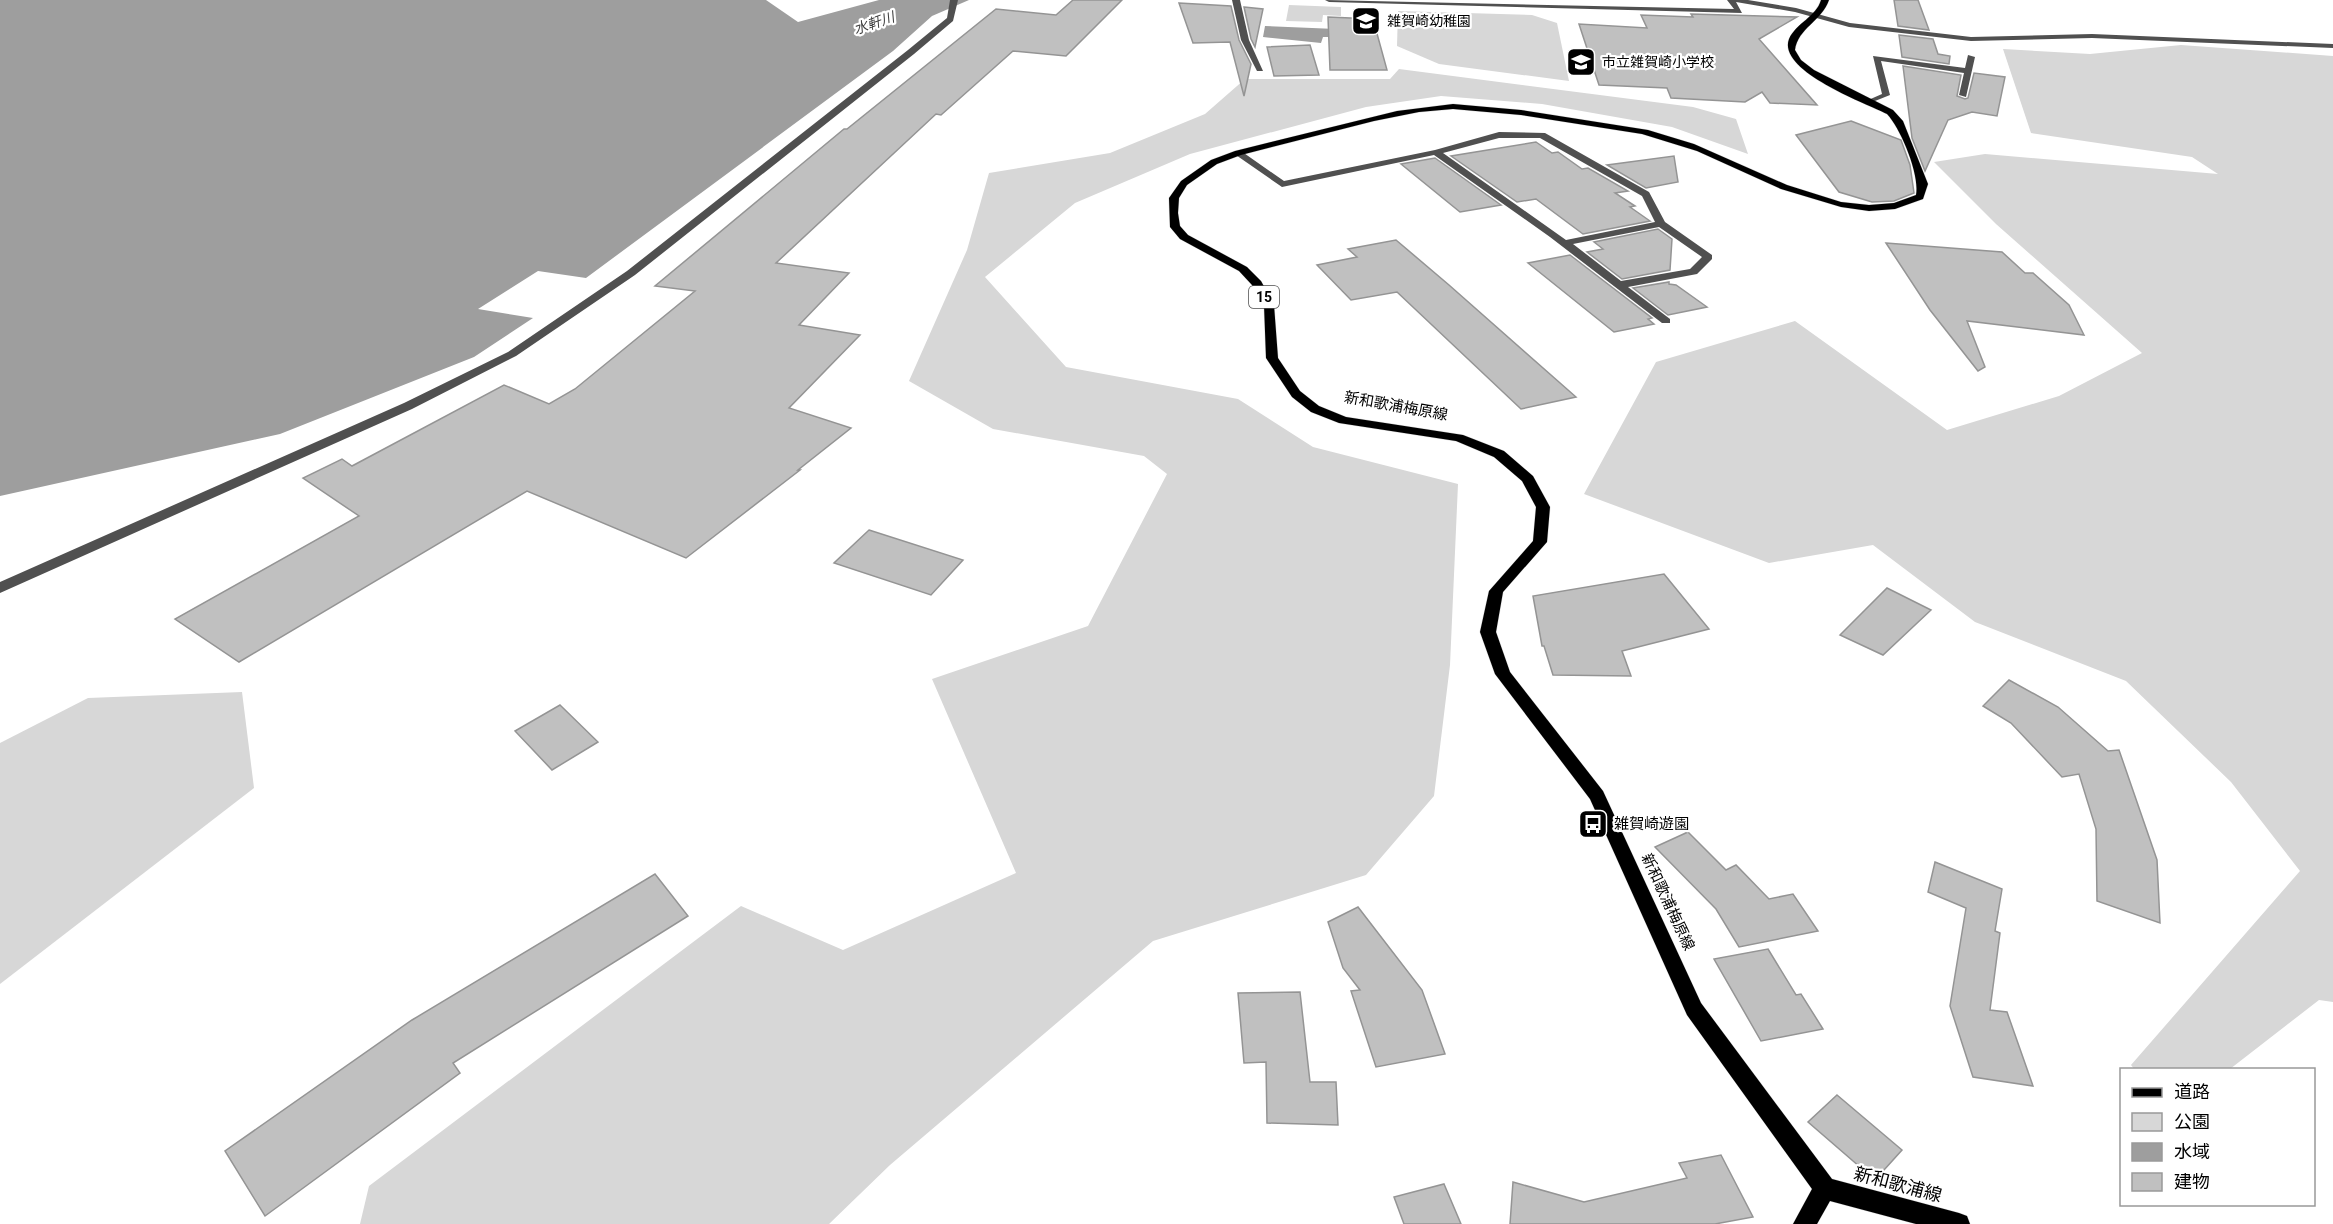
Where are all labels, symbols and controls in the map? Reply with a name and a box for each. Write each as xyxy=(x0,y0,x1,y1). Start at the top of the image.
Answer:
school or university icon: 雑賀崎幼稚園 xyxy=(1350,5,1382,37)
water label: 水軒川 xyxy=(852,8,898,37)
place label: 雑賀崎幼稚園 xyxy=(1387,13,1471,29)
school or university icon: 市立雑賀崎小学校 xyxy=(1565,46,1597,78)
place label: 市立雑賀崎小学校 xyxy=(1602,54,1714,70)
road number: 15 xyxy=(1249,286,1279,308)
street label: 新和歌浦梅原線 xyxy=(1343,388,1449,424)
bus stop icon: 雑賀崎遊園 xyxy=(1577,808,1609,840)
place label: 雑賀崎遊園 xyxy=(1614,815,1689,833)
street label: 新和歌浦梅原線 xyxy=(1638,851,1698,953)
legend xyxy=(2120,1068,2315,1206)
text: 道路 xyxy=(2174,1081,2210,1102)
text: 公園 xyxy=(2174,1111,2210,1132)
text: 水域 xyxy=(2174,1141,2210,1162)
street label: 新和歌浦線 xyxy=(1852,1162,1944,1206)
text: 建物 xyxy=(2174,1171,2210,1192)

